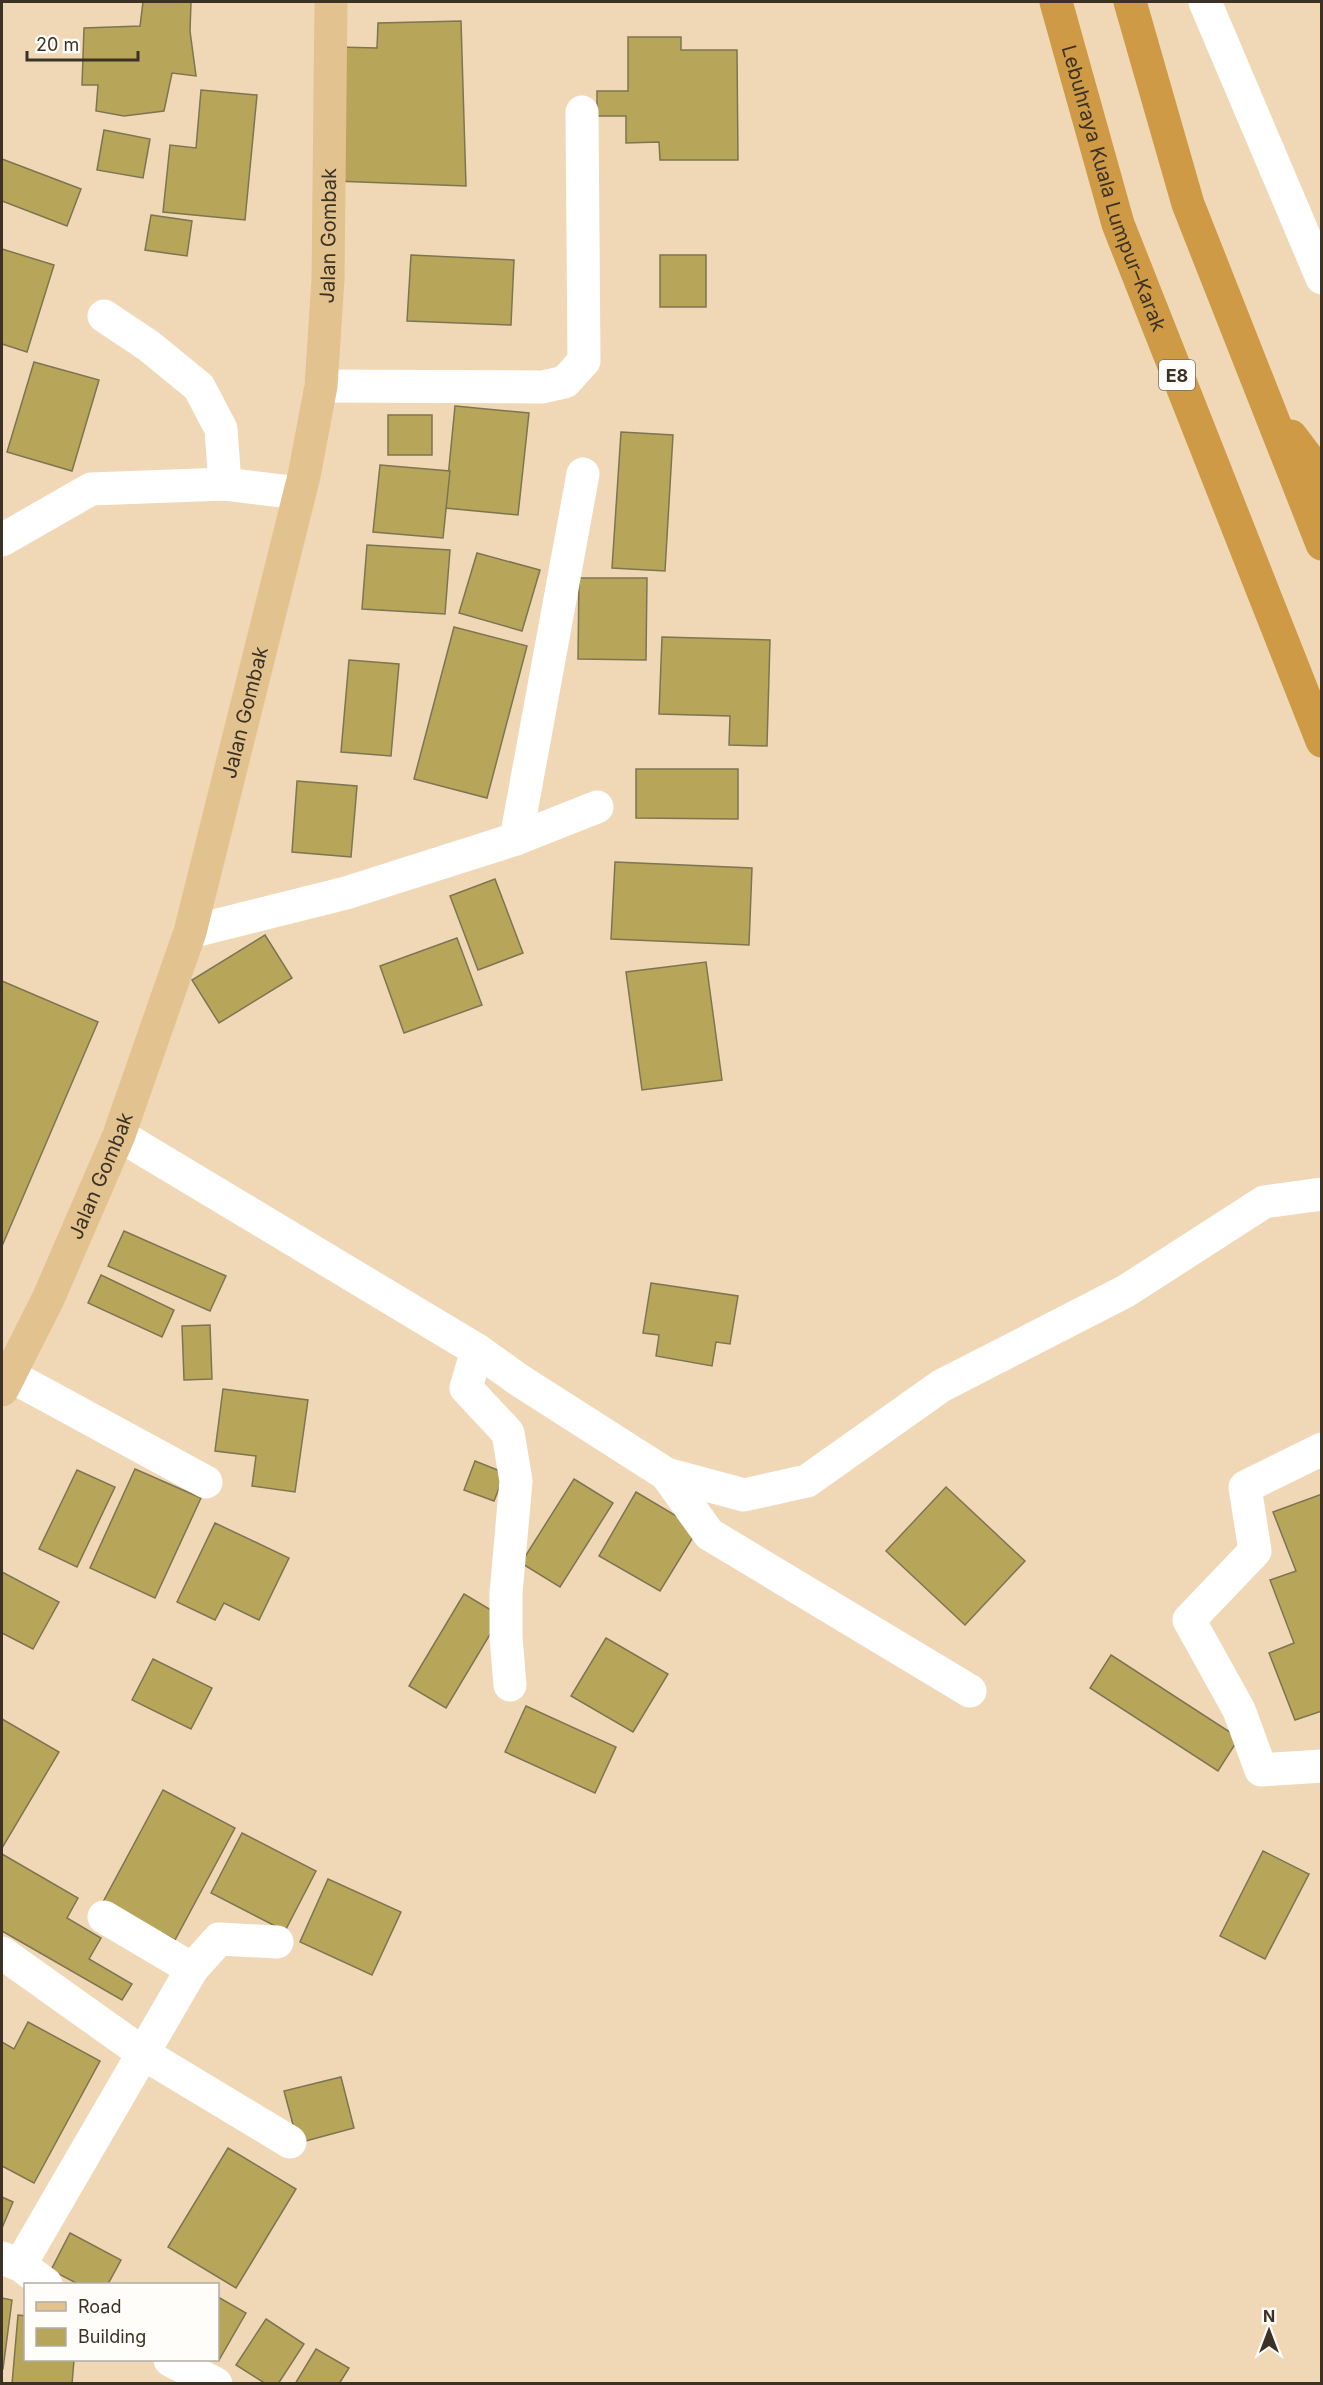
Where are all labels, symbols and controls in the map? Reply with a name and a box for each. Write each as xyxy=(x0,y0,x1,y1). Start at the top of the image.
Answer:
scale bar xyxy=(27,24,138,62)
text: 20 m xyxy=(36,34,79,55)
street label: Lebuhraya Kuala Lumpur–Karak xyxy=(1057,42,1171,335)
street label: Jalan Gombak xyxy=(314,168,341,304)
road number: E8 xyxy=(1159,360,1195,390)
street label: Jalan Gombak xyxy=(217,644,273,781)
street label: Jalan Gombak xyxy=(63,1109,138,1243)
legend xyxy=(24,2283,219,2361)
text: Road xyxy=(78,2296,121,2317)
north arrow xyxy=(1239,2301,1299,2361)
text: N xyxy=(1263,2306,1275,2326)
text: Building xyxy=(78,2326,146,2347)

